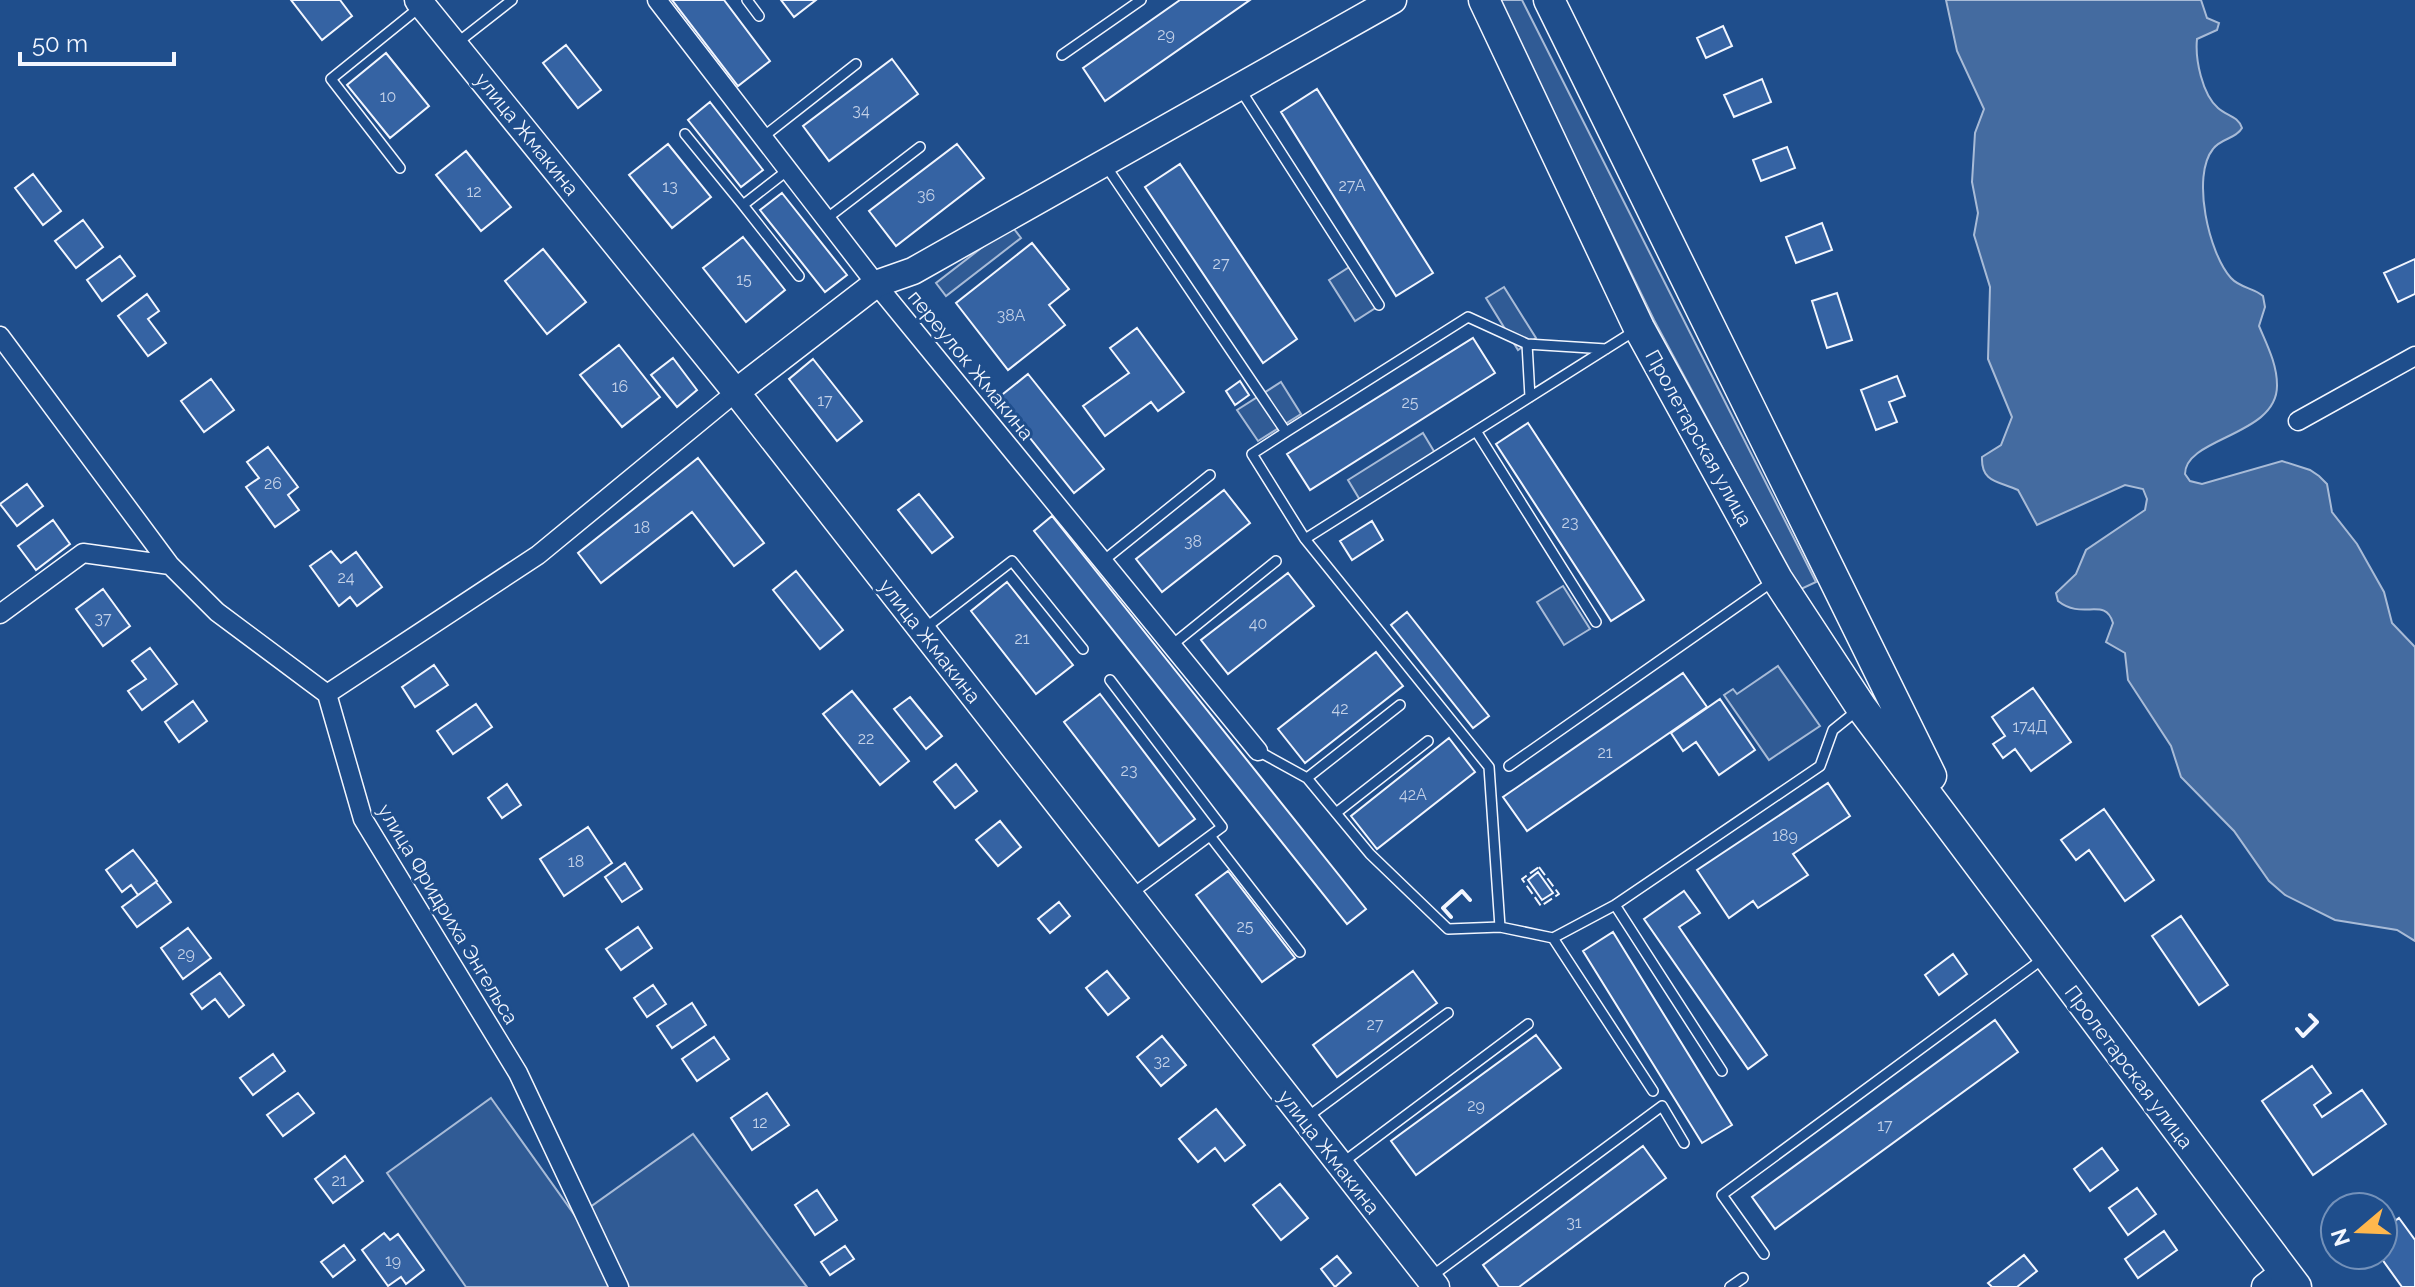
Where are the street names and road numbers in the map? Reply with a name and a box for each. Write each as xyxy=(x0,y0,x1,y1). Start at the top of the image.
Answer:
street label: улица Жмакина xyxy=(470,68,584,200)
street label: переулок Жмакина xyxy=(903,285,1039,445)
street label: Пролетарская улица xyxy=(1640,346,1758,530)
street label: улица Жмакина xyxy=(874,574,986,708)
street label: улица Фридриха Энгельса xyxy=(373,800,523,1028)
street label: Пролетарская улица xyxy=(2060,981,2198,1153)
street label: улица Жмакина xyxy=(1273,1085,1385,1219)

